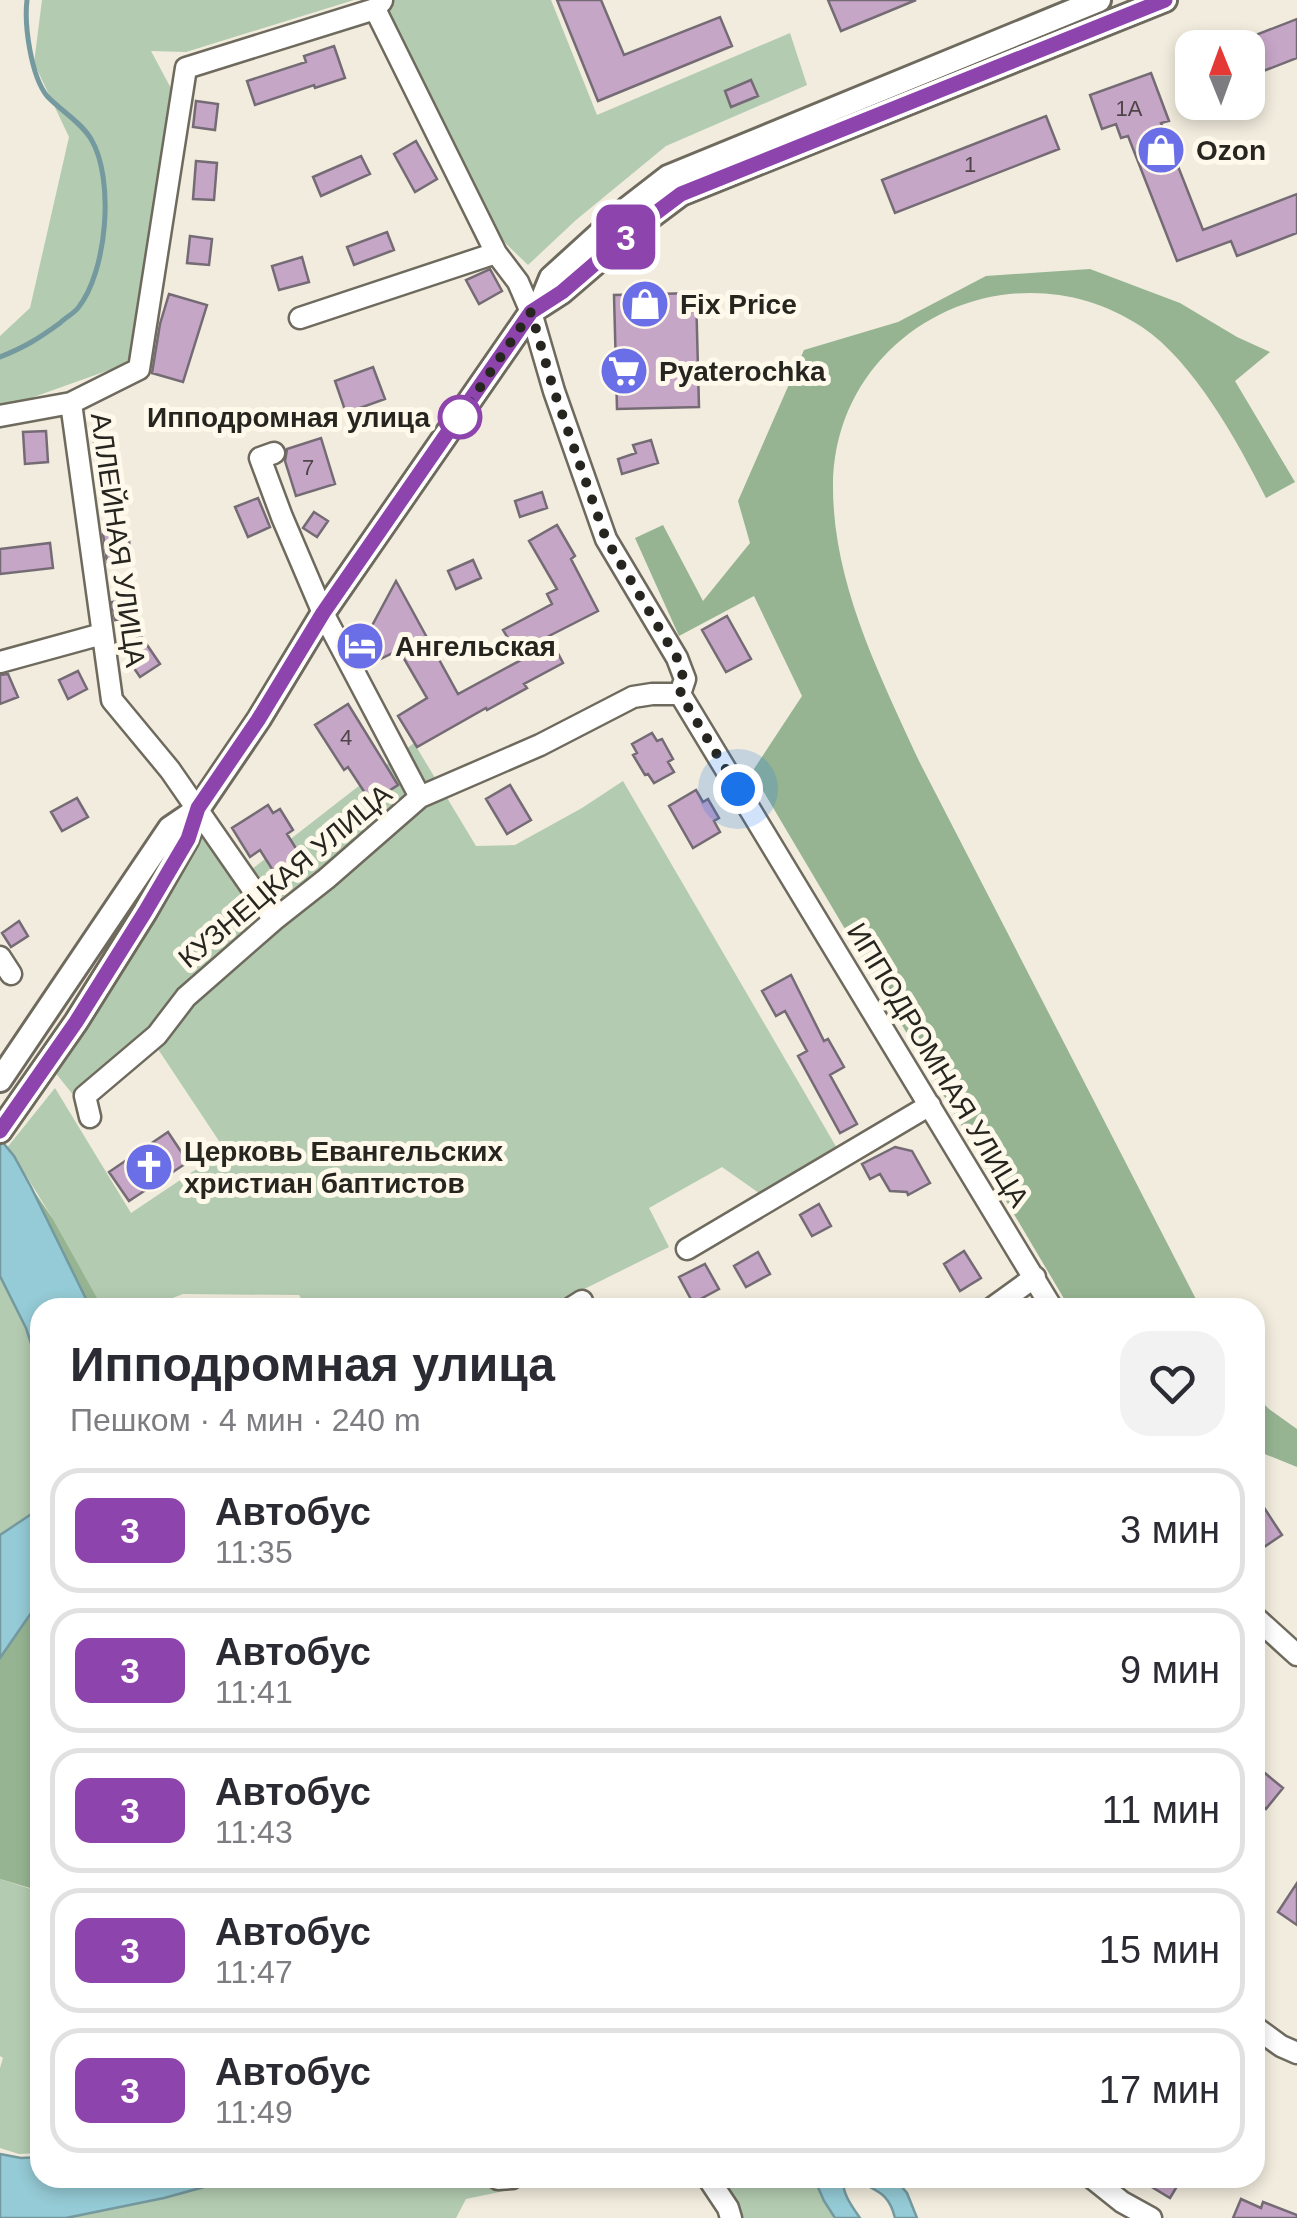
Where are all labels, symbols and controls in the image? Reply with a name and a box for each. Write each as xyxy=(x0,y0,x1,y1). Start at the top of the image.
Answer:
north arrow xyxy=(1175,30,1265,120)
map controls xyxy=(1175,30,1265,120)
house number: 1А xyxy=(1116,96,1143,121)
shop icon: Ozon xyxy=(1135,124,1187,176)
place label: Ozon xyxy=(1196,135,1266,166)
house number: 1 xyxy=(964,152,976,177)
line badge: 3 xyxy=(594,204,658,270)
text: 3 xyxy=(616,218,636,257)
shop icon: Fix Price xyxy=(619,278,671,330)
place label: Fix Price xyxy=(680,289,797,320)
supermarket icon: Pyaterochka xyxy=(598,345,650,397)
place label: Pyaterochka xyxy=(659,356,826,387)
marker: Ипподромная улица xyxy=(439,396,481,438)
place label: Ипподромная улица xyxy=(147,402,430,433)
street label: АЛЛЕЙНАЯ УЛИЦА xyxy=(85,411,151,669)
house number: 7 xyxy=(302,455,314,480)
hotel icon: Ангельская xyxy=(334,620,386,672)
place label: Ангельская xyxy=(395,631,556,662)
house number: 4 xyxy=(340,725,352,750)
your location xyxy=(713,764,763,814)
street label: КУЗНЕЦКАЯ УЛИЦА xyxy=(172,778,398,974)
street label: ИППОДРОМНАЯ УЛИЦА xyxy=(841,918,1035,1213)
place label: Церковь Евангельских христиан баптистов xyxy=(184,1136,503,1199)
church icon: Церковь Евангельских христиан баптистов xyxy=(123,1141,175,1193)
button: heart xyxy=(1120,1331,1225,1436)
text: Ипподромная улица xyxy=(70,1338,555,1391)
text: Пешком · 4 мин · 240 m xyxy=(70,1402,421,1438)
text: Автобус xyxy=(215,1491,371,1533)
text: 3 мин xyxy=(1120,1509,1220,1551)
text: 3 xyxy=(120,1511,140,1550)
text: 11:35 xyxy=(215,1534,293,1570)
text: Автобус xyxy=(215,1631,371,1673)
text: 9 мин xyxy=(1120,1649,1220,1691)
text: 3 xyxy=(120,1651,140,1690)
text: 11:41 xyxy=(215,1674,293,1710)
text: Автобус xyxy=(215,1771,371,1813)
text: 11 мин xyxy=(1102,1789,1220,1831)
text: 3 xyxy=(120,1791,140,1830)
text: 11:43 xyxy=(215,1814,293,1850)
text: Автобус xyxy=(215,1911,371,1953)
text: 15 мин xyxy=(1099,1929,1220,1971)
text: 3 xyxy=(120,1931,140,1970)
text: 11:47 xyxy=(215,1954,293,1990)
text: Автобус xyxy=(215,2051,371,2093)
text: 17 мин xyxy=(1099,2069,1220,2111)
text: 3 xyxy=(120,2071,140,2110)
text: 11:49 xyxy=(215,2094,293,2130)

